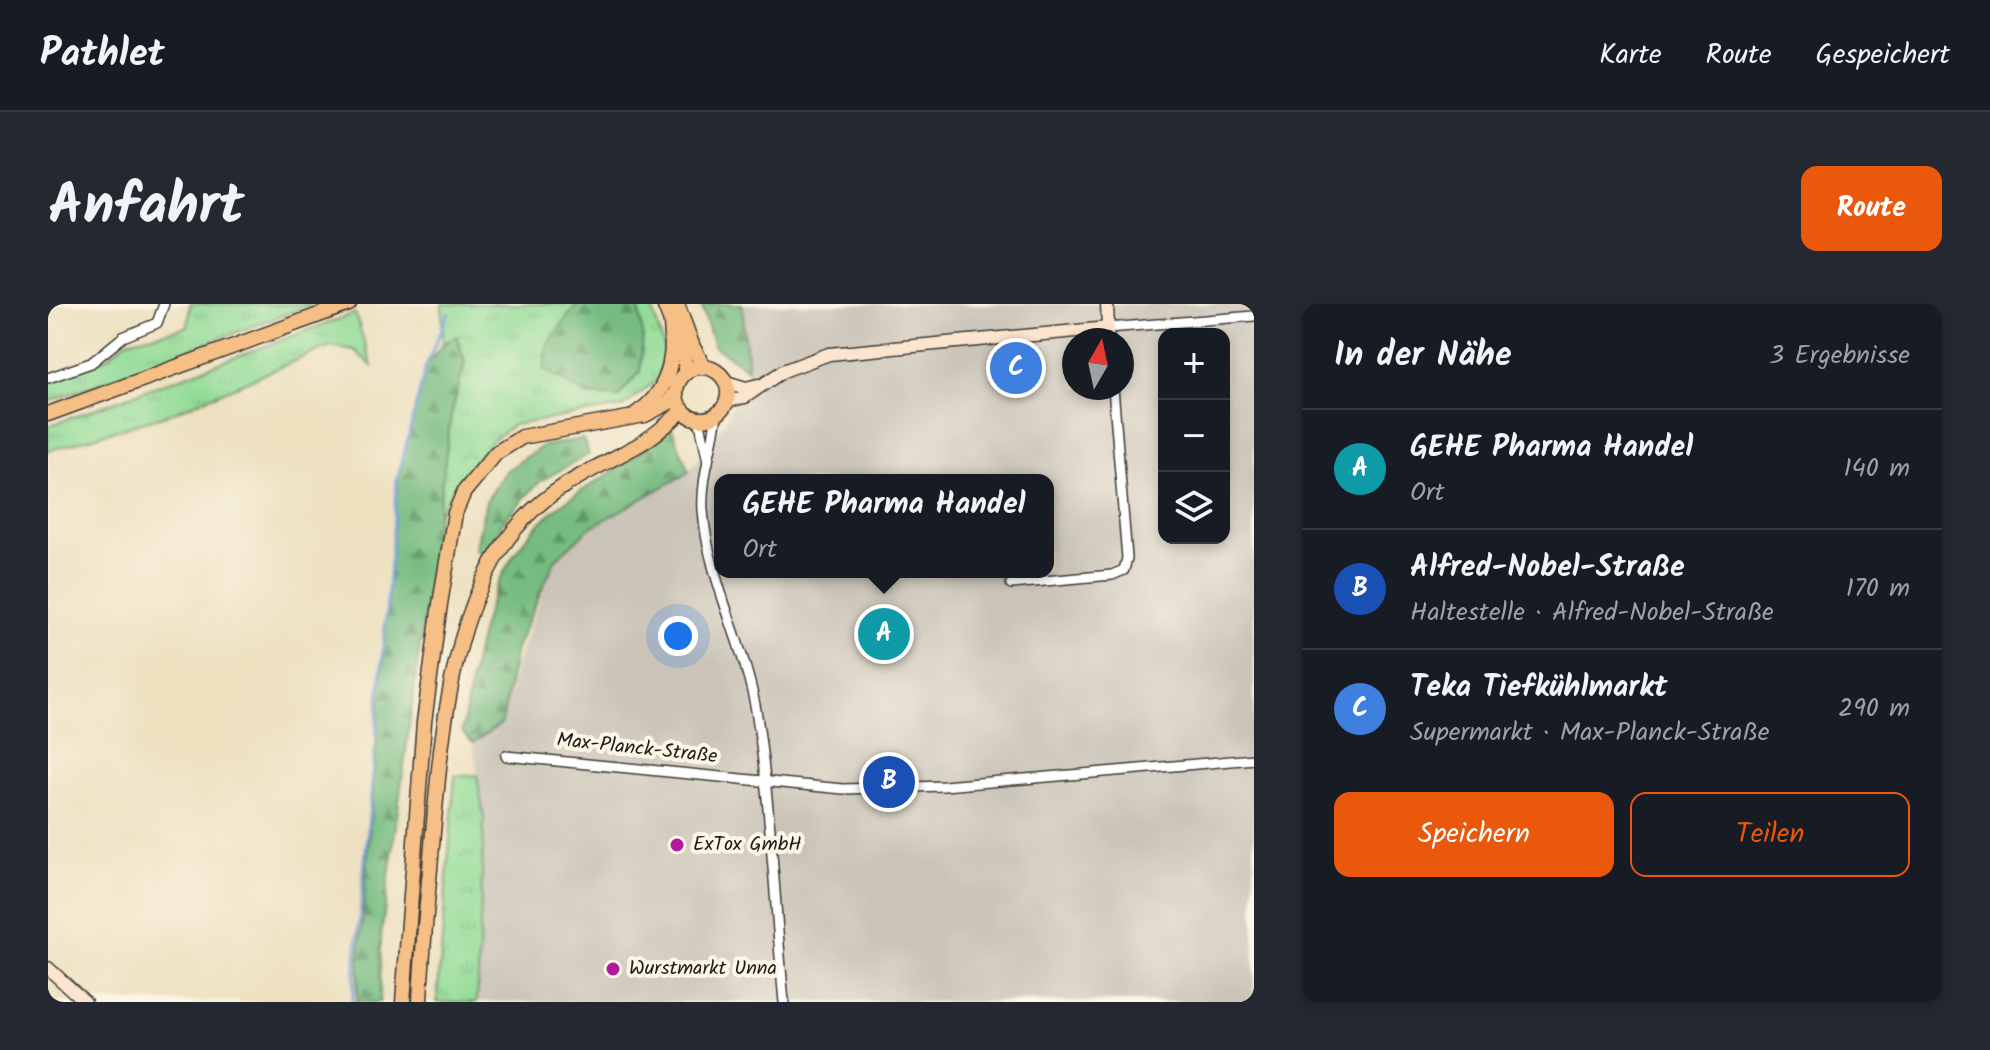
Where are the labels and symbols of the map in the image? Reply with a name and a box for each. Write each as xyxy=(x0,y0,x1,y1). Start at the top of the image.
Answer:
north arrow xyxy=(1062,328,1134,400)
pin: C xyxy=(990,338,1042,398)
pin: A xyxy=(858,604,910,664)
your location xyxy=(658,616,698,656)
street label: Max-Planck-Straße xyxy=(555,725,719,773)
pin: B xyxy=(863,752,915,812)
place label: ExTox GmbH xyxy=(693,829,802,861)
marker: ExTox GmbH xyxy=(668,836,686,854)
place label: Wurstmarkt Unna xyxy=(629,953,777,985)
marker: Wurstmarkt Unna xyxy=(604,960,622,978)

